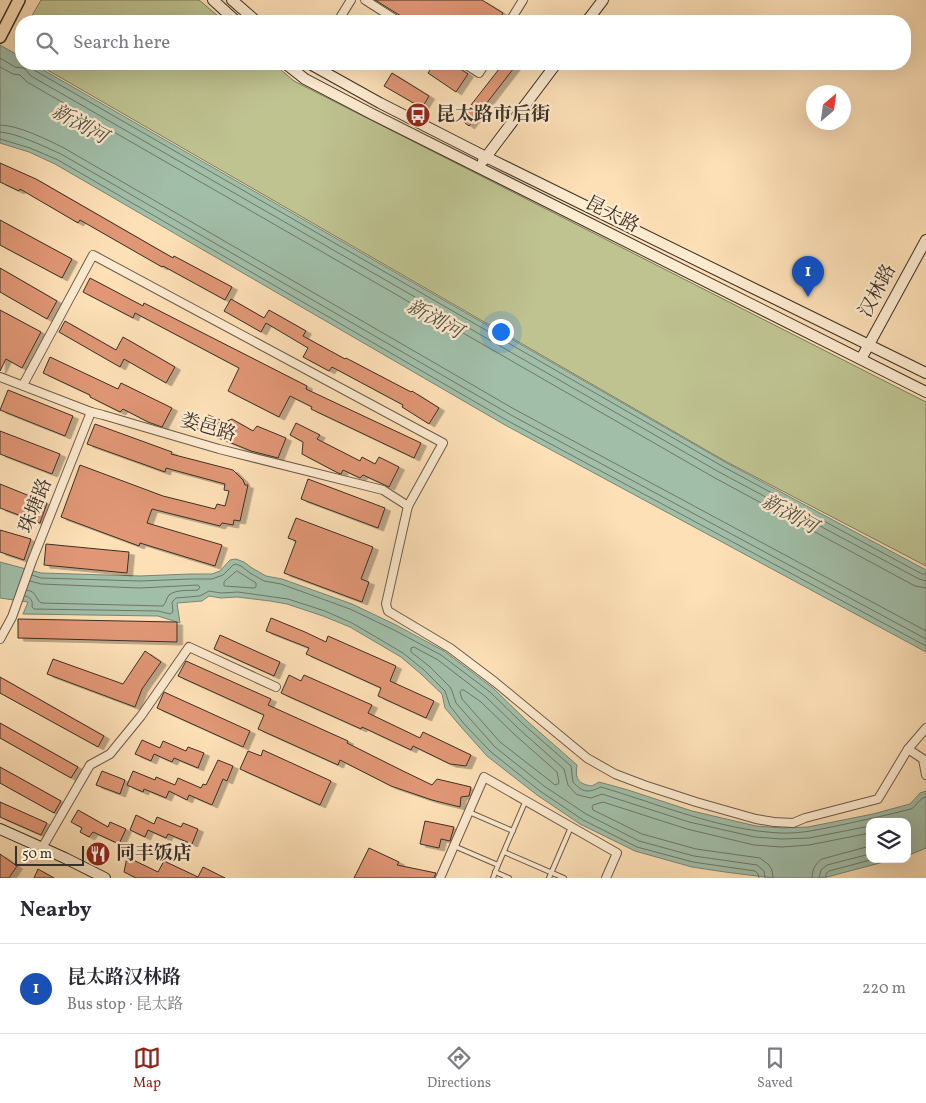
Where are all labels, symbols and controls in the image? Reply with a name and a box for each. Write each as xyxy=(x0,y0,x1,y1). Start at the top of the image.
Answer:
search box xyxy=(15,15,911,70)
icon: search xyxy=(33,29,61,57)
text: Search here xyxy=(73,30,170,56)
north arrow xyxy=(806,85,851,130)
water label: 新浏河 xyxy=(46,98,115,153)
bus stop icon: 昆太路市后街 xyxy=(405,102,431,128)
place label: 昆太路市后街 xyxy=(436,102,550,128)
street label: 昆太路 xyxy=(581,190,643,240)
pin: 1 xyxy=(792,256,824,297)
street label: 汉林路 xyxy=(853,260,903,322)
water label: 新浏河 xyxy=(401,293,470,348)
your location xyxy=(488,319,514,345)
street label: 娄邑路 xyxy=(177,408,239,448)
street label: 珠塘路 xyxy=(13,475,59,537)
water label: 新浏河 xyxy=(756,488,825,543)
map controls xyxy=(866,818,911,863)
button: layers xyxy=(866,818,911,863)
restaurant icon: 同丰饭店 xyxy=(85,841,111,867)
place label: 同丰饭店 xyxy=(116,841,192,867)
scale bar xyxy=(15,843,84,866)
text: 50 m xyxy=(22,845,52,864)
text: Nearby xyxy=(20,896,91,925)
text: 昆太路汉林路 xyxy=(67,965,181,991)
text: 1 xyxy=(33,978,39,1000)
text: 220 m xyxy=(862,978,906,1000)
text: Bus stop · 昆太路 xyxy=(67,994,184,1016)
tab: Map xyxy=(133,1044,161,1093)
tab: Directions xyxy=(427,1044,491,1093)
tab: Saved xyxy=(757,1044,793,1093)

